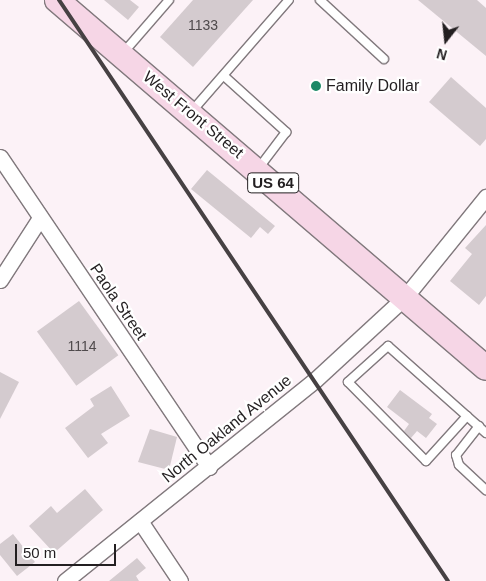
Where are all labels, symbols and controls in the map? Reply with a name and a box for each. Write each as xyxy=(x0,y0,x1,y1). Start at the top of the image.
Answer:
north arrow xyxy=(421,15,471,65)
house number: 1133 xyxy=(188,17,218,33)
text: N xyxy=(435,45,449,64)
street label: West Front Street xyxy=(139,67,247,163)
place label: Family Dollar xyxy=(326,76,419,96)
marker: Family Dollar xyxy=(310,80,322,92)
road number: US 64 xyxy=(247,170,299,196)
street label: Paola Street xyxy=(85,260,151,344)
house number: 1114 xyxy=(67,338,97,354)
street label: North Oakland Avenue xyxy=(158,371,296,487)
scale bar xyxy=(18,534,119,566)
text: 50 m xyxy=(23,544,56,561)

